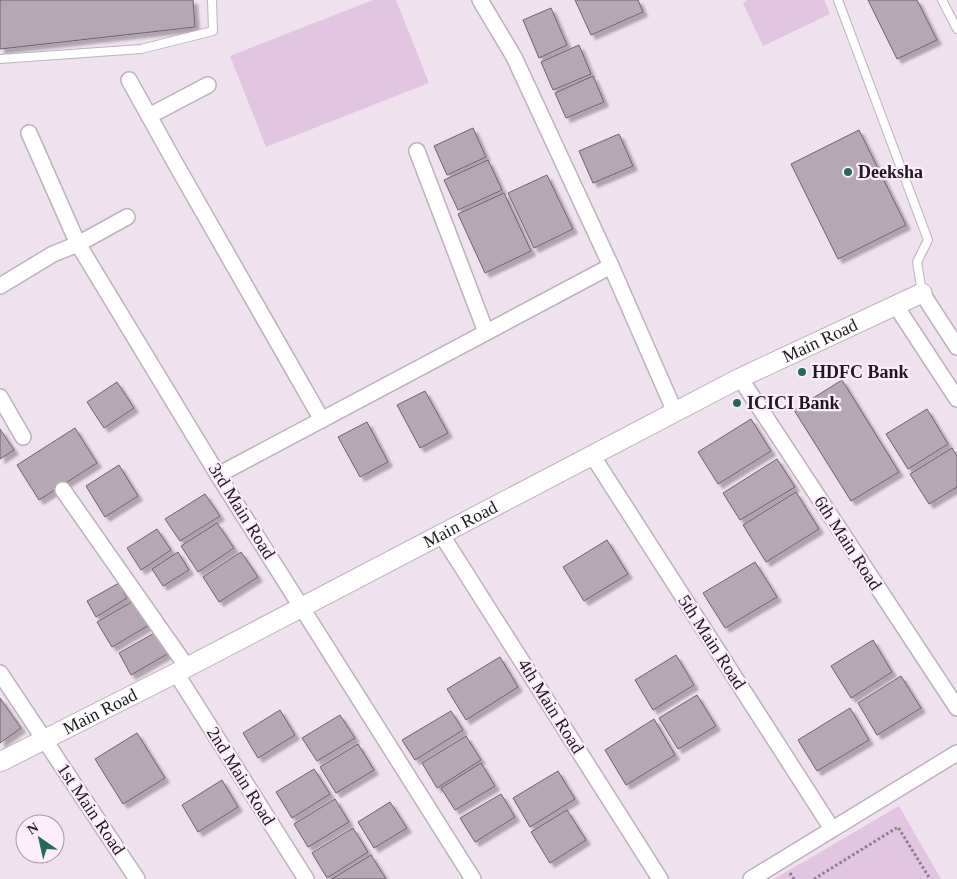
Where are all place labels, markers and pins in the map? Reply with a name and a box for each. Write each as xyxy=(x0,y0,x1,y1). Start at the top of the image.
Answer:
place label: Deeksha xyxy=(858,162,923,182)
marker: Deeksha xyxy=(842,166,854,178)
place label: HDFC Bank xyxy=(812,362,909,382)
marker: HDFC Bank xyxy=(796,366,808,378)
place label: ICICI Bank xyxy=(747,393,840,413)
marker: ICICI Bank xyxy=(731,397,743,409)

